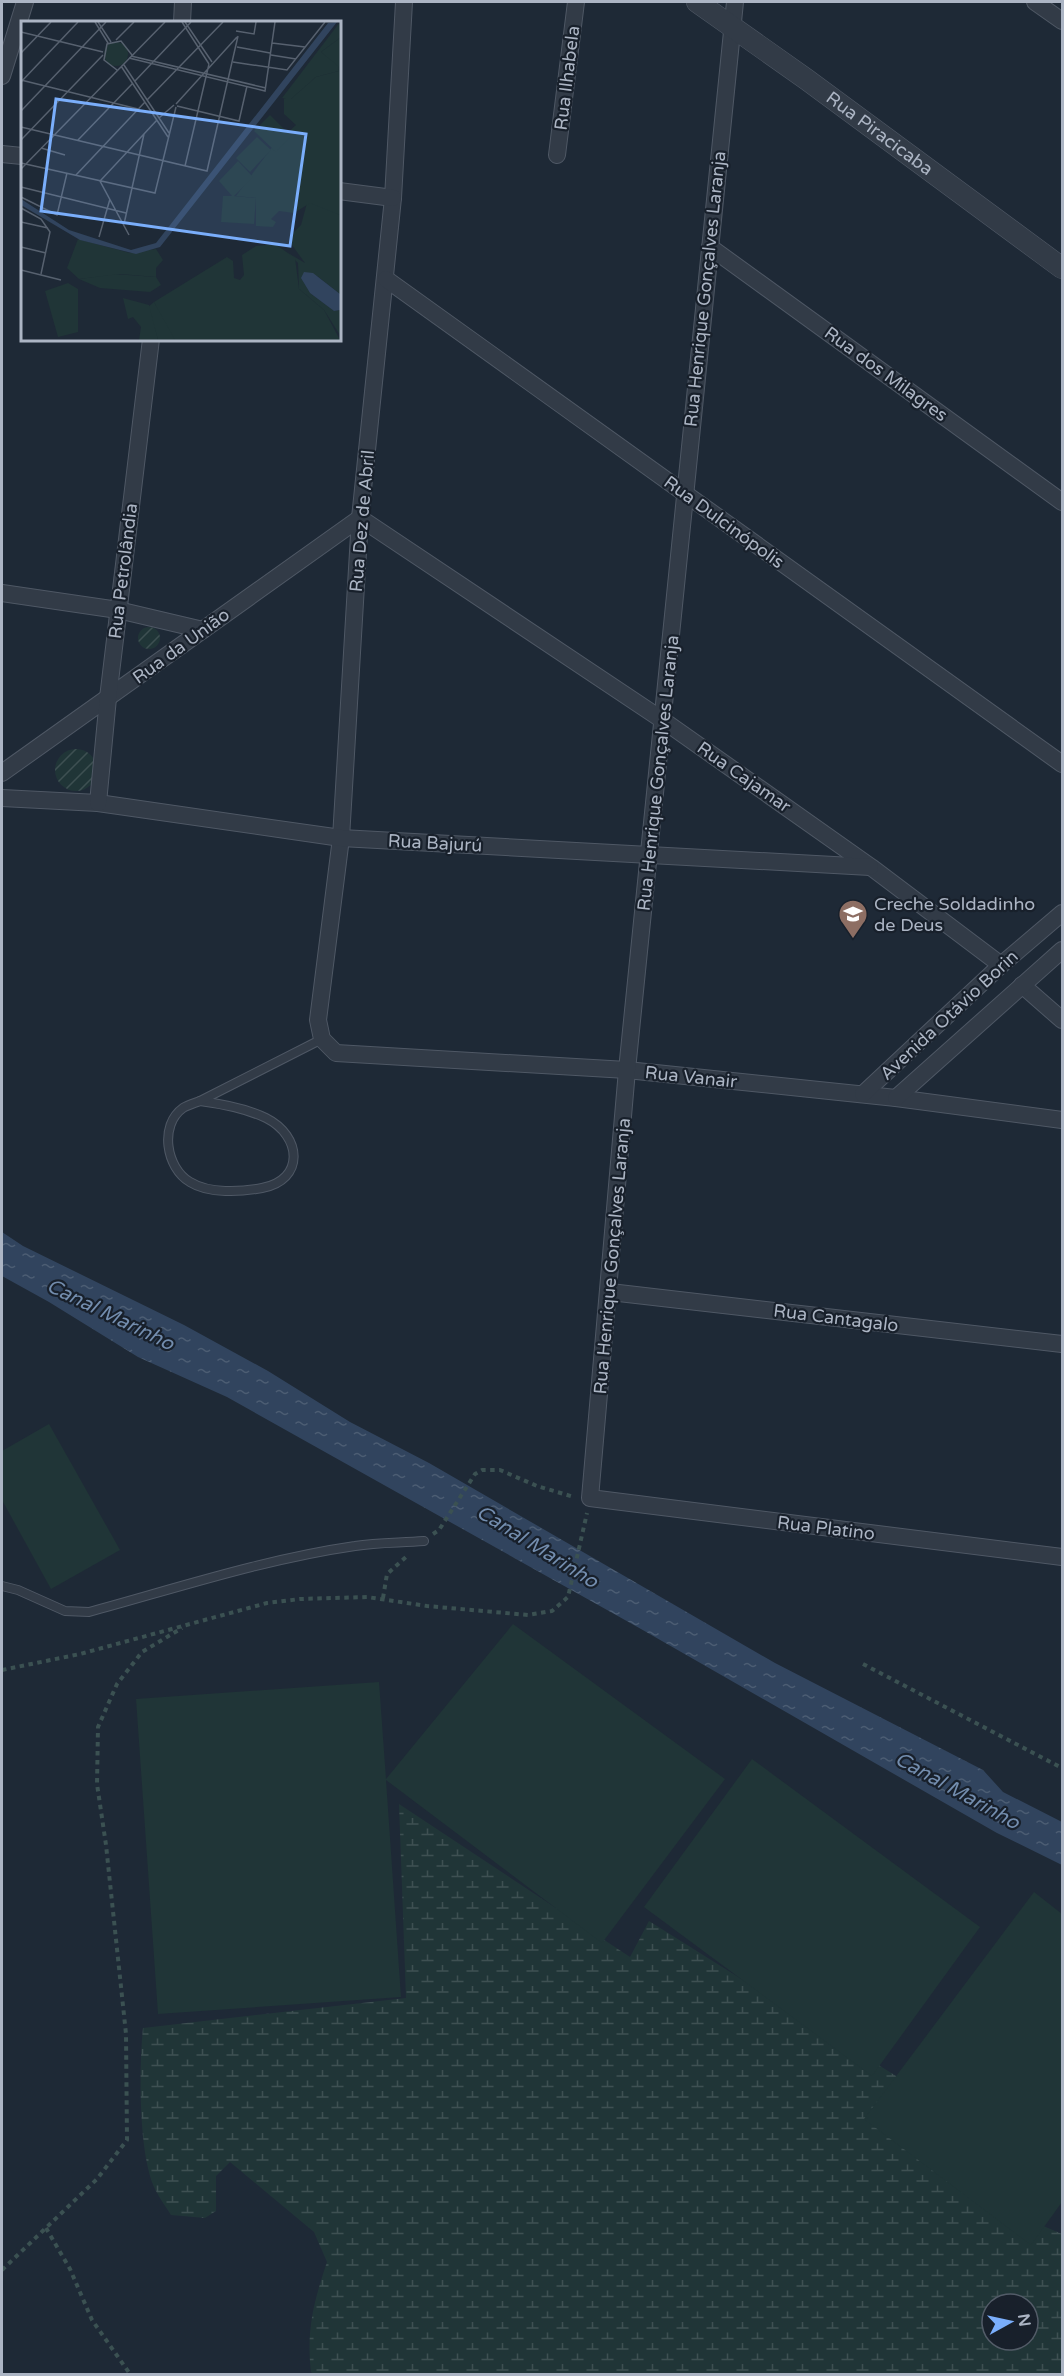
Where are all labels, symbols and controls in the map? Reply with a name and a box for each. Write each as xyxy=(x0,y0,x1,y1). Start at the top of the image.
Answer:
inset map xyxy=(21,21,340,340)
street label: Rua Ilhabela xyxy=(550,24,584,132)
street label: Rua Piracicaba xyxy=(822,87,937,180)
street label: Rua Henrique Gonçalves Laranja xyxy=(680,150,730,428)
street label: Rua dos Milagres xyxy=(820,322,952,426)
street label: Rua Dez de Abril xyxy=(345,449,379,593)
street label: Rua Dulcinópolis xyxy=(660,471,788,573)
street label: Rua Petrolândia xyxy=(104,502,142,640)
street label: Rua da União xyxy=(128,603,234,689)
street label: Rua Henrique Gonçalves Laranja xyxy=(633,634,683,912)
street label: Rua Cajamar xyxy=(693,737,795,817)
street label: Rua Bajurú xyxy=(387,830,483,856)
place label: Creche Soldadinho de Deus xyxy=(874,893,1035,936)
school or university icon: Creche Soldadinho de Deus xyxy=(837,898,869,940)
street label: Avenida Otávio Borin xyxy=(875,945,1023,1085)
street label: Rua Vanair xyxy=(644,1061,738,1093)
street label: Rua Henrique Gonçalves Laranja xyxy=(589,1117,635,1395)
water label: Canal Marinho xyxy=(43,1274,178,1357)
street label: Rua Cantagalo xyxy=(772,1299,900,1337)
water label: Canal Marinho xyxy=(472,1500,603,1594)
street label: Rua Platino xyxy=(776,1511,876,1545)
water label: Canal Marinho xyxy=(891,1747,1024,1835)
north arrow xyxy=(980,2292,1040,2352)
text: N xyxy=(1013,2312,1035,2328)

